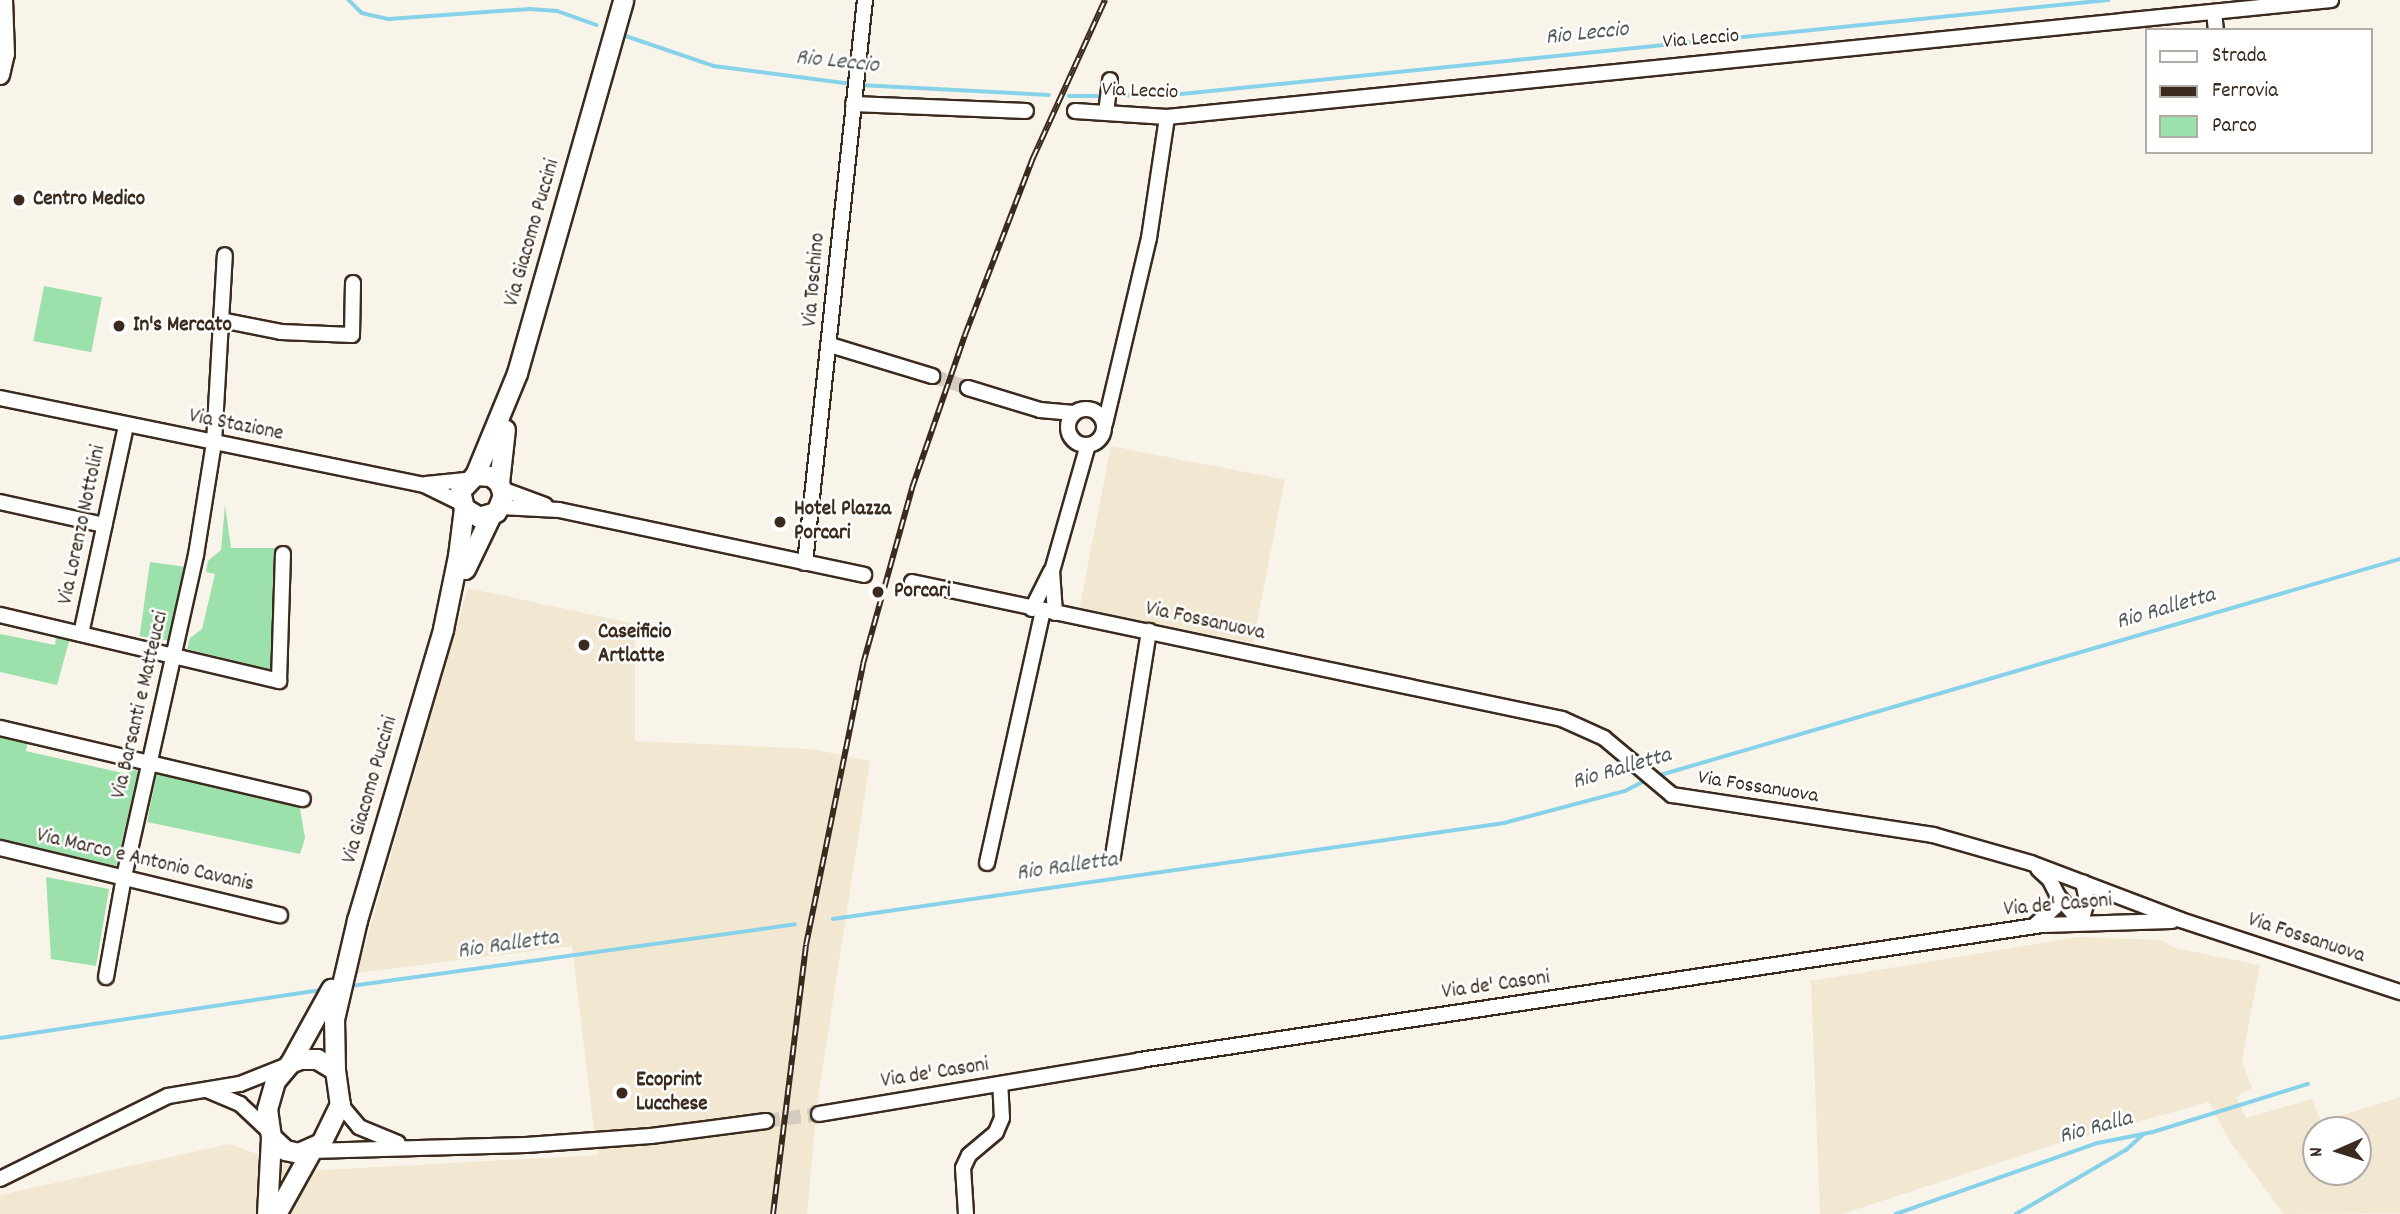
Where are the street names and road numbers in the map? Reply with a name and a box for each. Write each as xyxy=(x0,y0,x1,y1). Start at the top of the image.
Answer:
street label: Via Leccio xyxy=(1662,24,1740,56)
street label: Via Leccio xyxy=(1101,78,1179,106)
street label: Via Giacomo Puccini xyxy=(500,156,566,310)
street label: Via Toschino xyxy=(798,232,832,328)
street label: Via Stazione xyxy=(187,405,285,447)
street label: Via Lorenzo Nottolini xyxy=(54,443,112,607)
street label: Via Fossanuova xyxy=(1143,597,1267,647)
street label: Via Barsanti e Matteucci xyxy=(107,609,175,801)
street label: Via Giacomo Puccini xyxy=(338,713,404,867)
street label: Via Fossanuova xyxy=(1696,766,1820,810)
street label: Via Marco e Antonio Cavanis xyxy=(34,824,256,898)
street label: Via de' Casoni xyxy=(2003,889,2113,923)
street label: Via Fossanuova xyxy=(2244,908,2368,970)
street label: Via de' Casoni xyxy=(1440,966,1552,1006)
street label: Via de' Casoni xyxy=(879,1053,991,1095)

